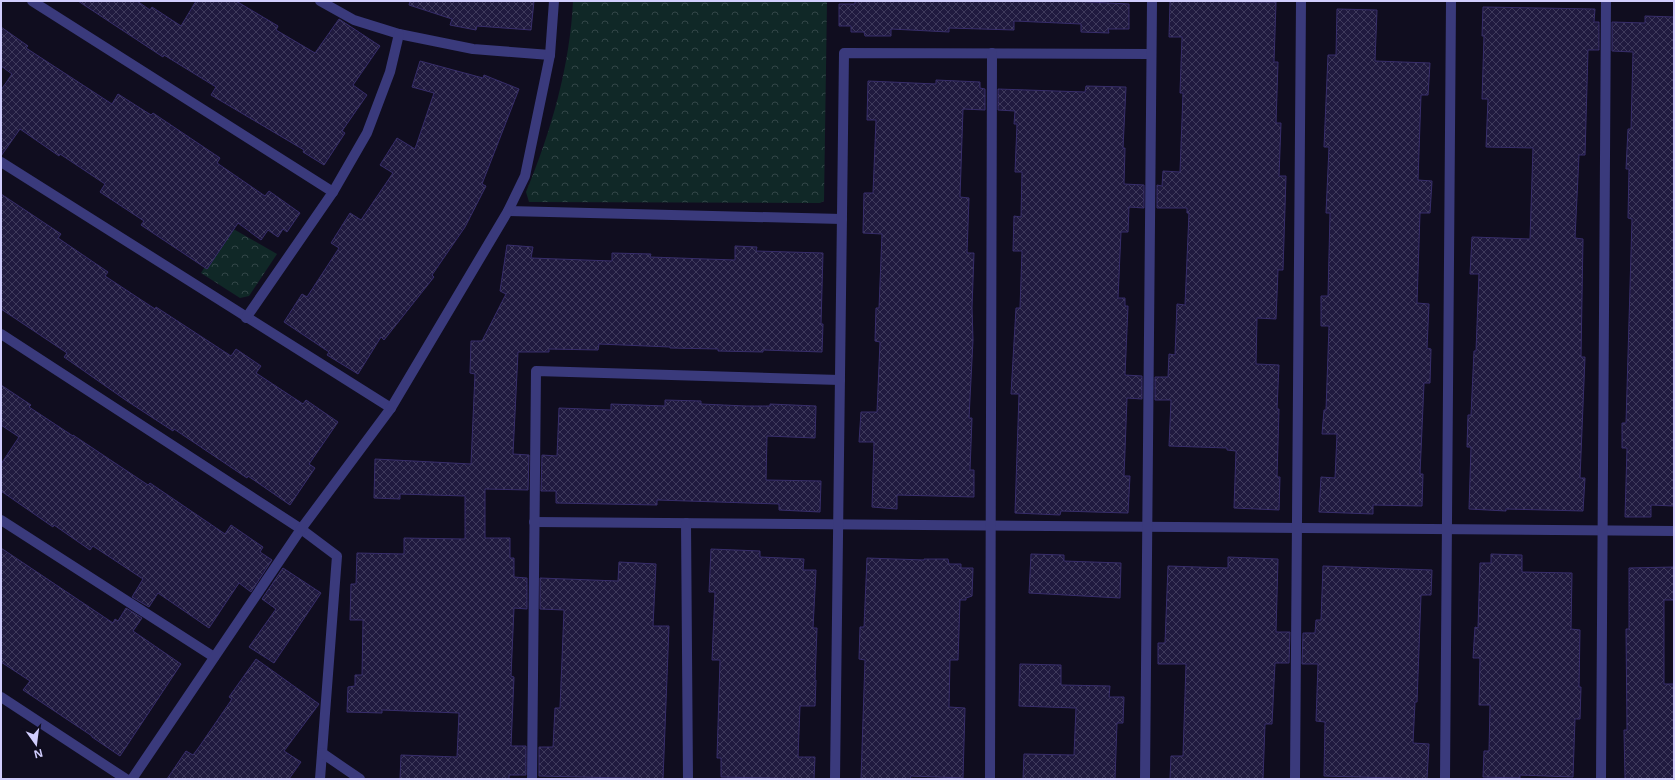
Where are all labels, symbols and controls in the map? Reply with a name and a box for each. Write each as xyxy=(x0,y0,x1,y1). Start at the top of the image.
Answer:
north arrow xyxy=(16,724,56,764)
text: N xyxy=(32,746,45,763)

